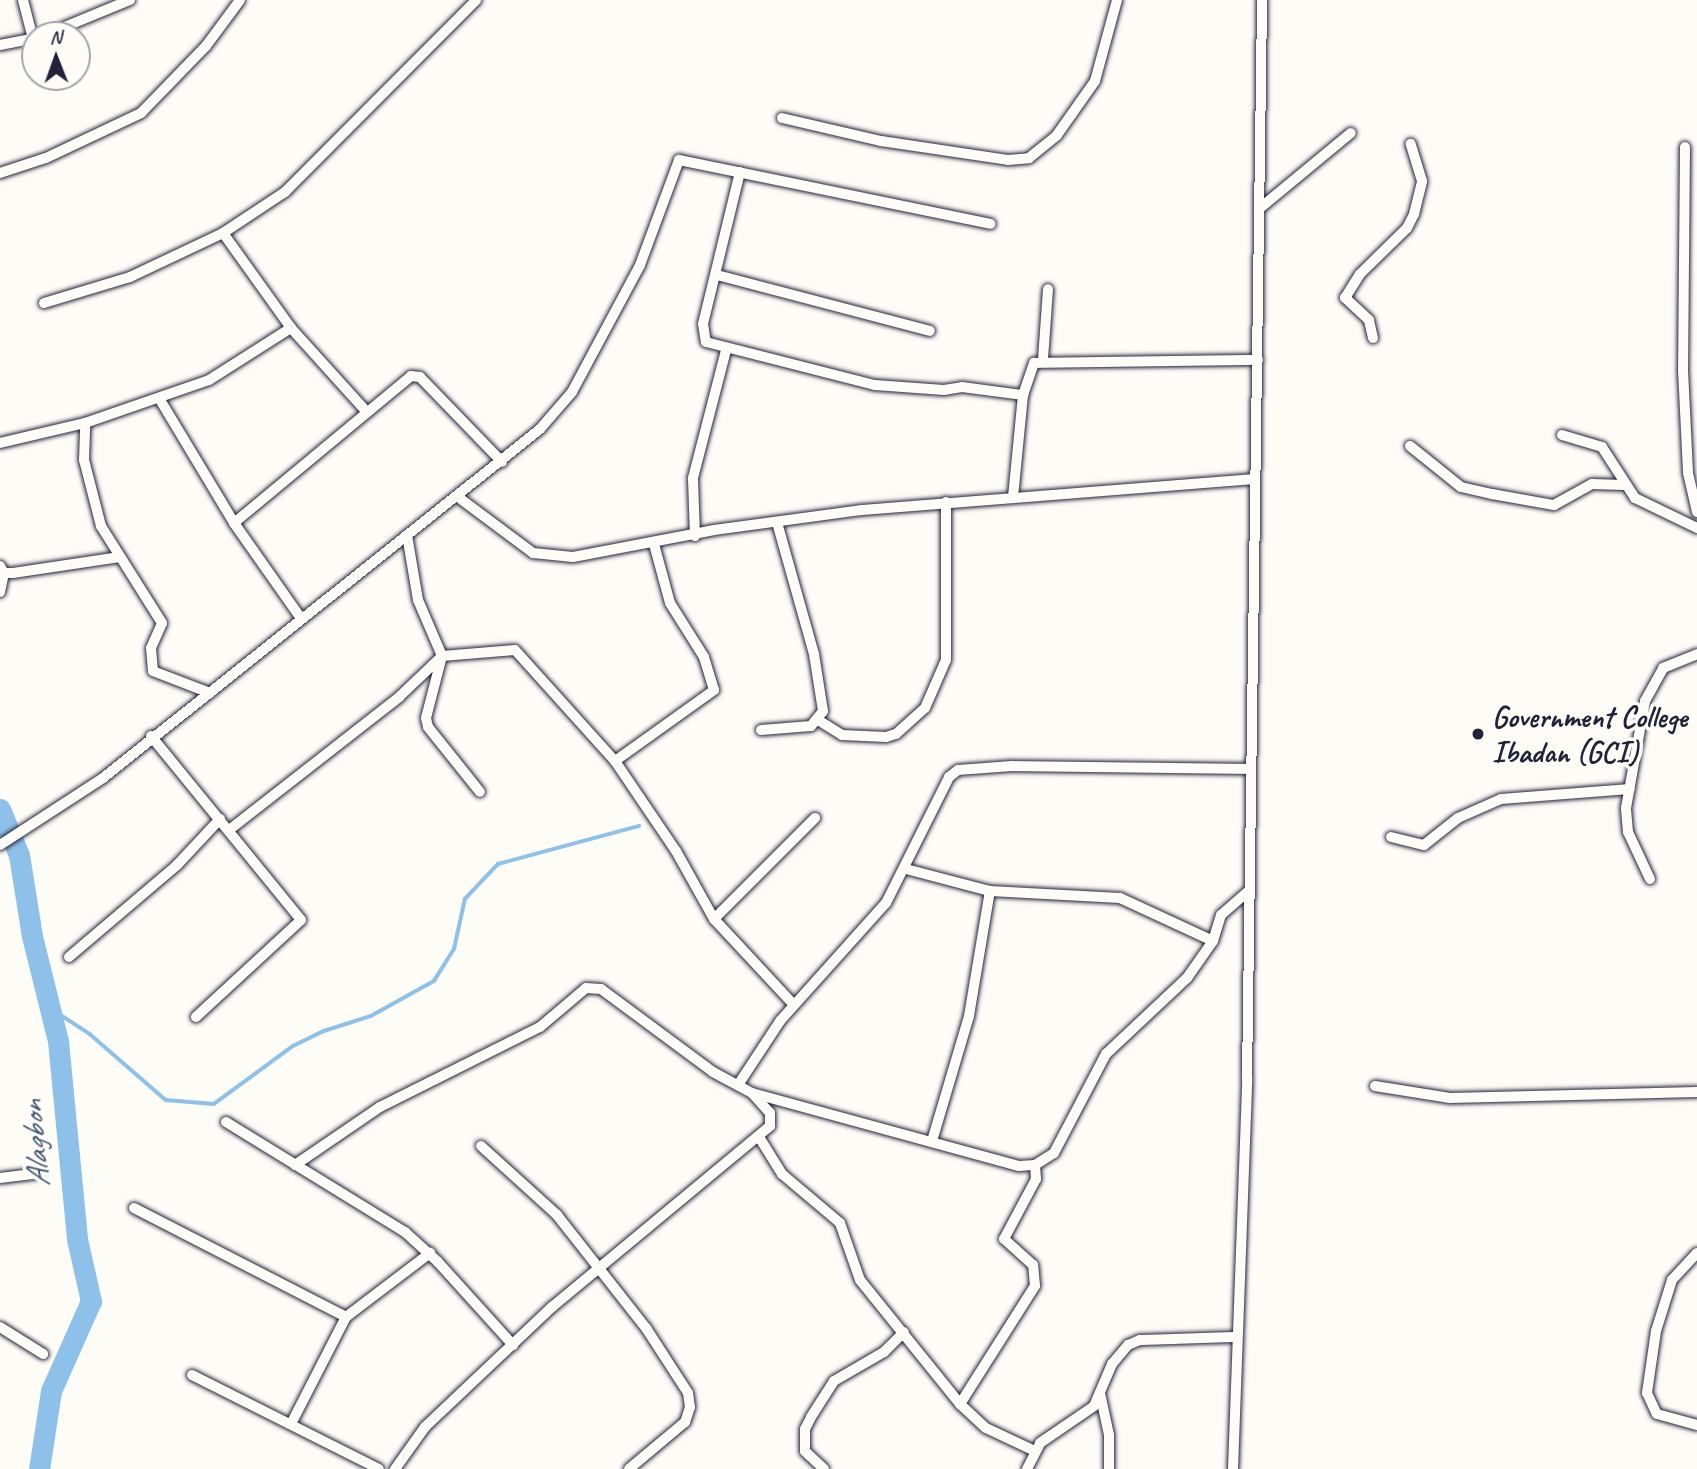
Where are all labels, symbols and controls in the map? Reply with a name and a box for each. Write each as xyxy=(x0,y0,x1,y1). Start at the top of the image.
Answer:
north arrow xyxy=(21,21,91,91)
text: N xyxy=(50,25,62,49)
place label: Government College Ibadan (GCI) xyxy=(1492,699,1687,770)
marker: Government College Ibadan (GCI) xyxy=(1470,726,1486,742)
water label: Alagbon xyxy=(13,1099,59,1189)

